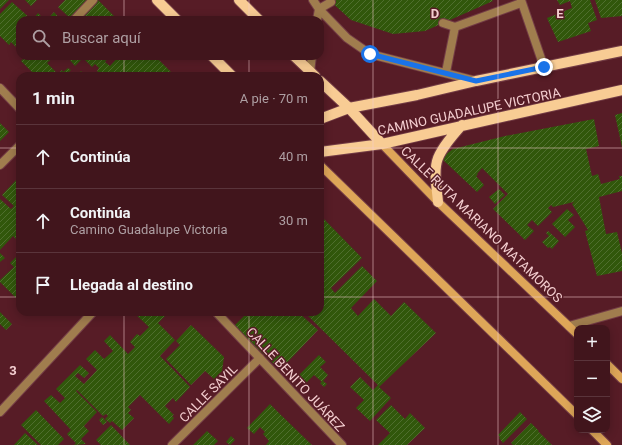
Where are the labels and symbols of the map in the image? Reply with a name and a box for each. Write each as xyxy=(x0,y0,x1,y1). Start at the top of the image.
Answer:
text: D xyxy=(431,6,439,21)
text: E xyxy=(556,6,564,21)
route start xyxy=(361,45,379,63)
route end xyxy=(535,58,553,76)
street label: CAMINO GUADALUPE VICTORIA xyxy=(376,85,562,138)
street label: CALLE RUTA MARIANO MATAMOROS xyxy=(398,143,566,306)
street label: CALLE BENITO JUÁREZ xyxy=(244,324,348,435)
street label: CALLE SAYIL xyxy=(176,361,240,425)
text: 3 xyxy=(9,363,17,378)

